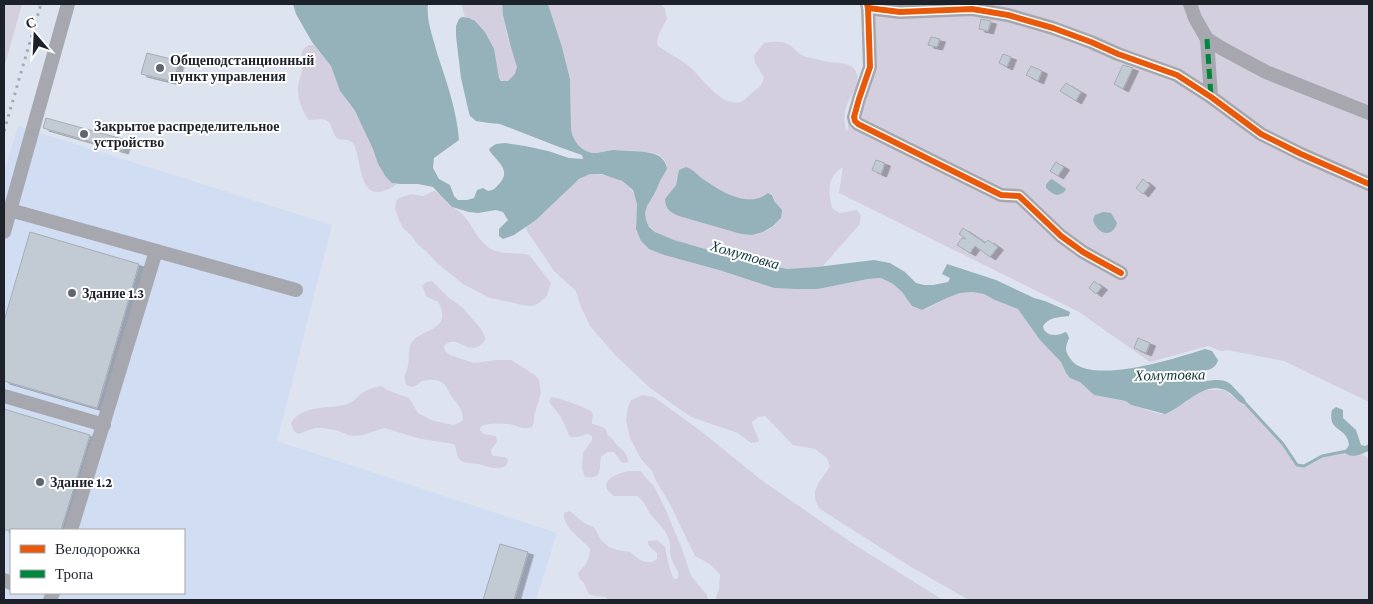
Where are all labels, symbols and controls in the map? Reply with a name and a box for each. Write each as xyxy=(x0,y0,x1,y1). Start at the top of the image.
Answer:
north arrow xyxy=(10,10,60,60)
text: С xyxy=(23,13,38,32)
place label: Общеподстанционный пункт управления xyxy=(170,52,314,84)
marker: Общеподстанционный пункт управления xyxy=(154,62,166,74)
place label: Закрытое распределительное устройство xyxy=(94,118,280,150)
marker: Закрытое распределительное устройство xyxy=(78,128,90,140)
water label: Хомутовка xyxy=(708,237,781,272)
place label: Здание 1.3 xyxy=(82,285,144,301)
marker: Здание 1.3 xyxy=(66,287,78,299)
water label: Хомутовка xyxy=(1133,366,1206,384)
place label: Здание 1.2 xyxy=(50,474,112,490)
marker: Здание 1.2 xyxy=(34,476,46,488)
legend xyxy=(10,529,185,594)
text: Велодорожка xyxy=(55,541,140,557)
text: Тропа xyxy=(55,566,94,582)

